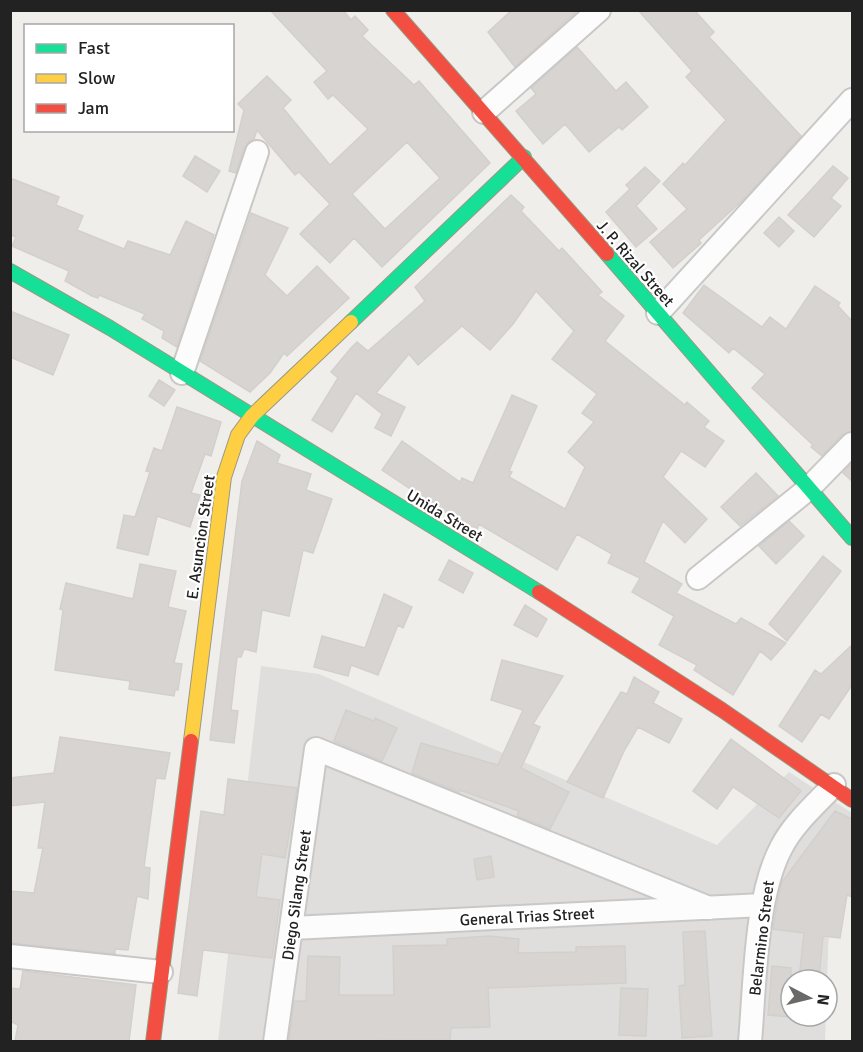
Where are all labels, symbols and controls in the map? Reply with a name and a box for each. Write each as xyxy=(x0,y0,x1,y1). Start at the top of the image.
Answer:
legend xyxy=(24,24,234,132)
text: Fast xyxy=(78,37,110,59)
text: Slow xyxy=(78,67,115,89)
text: Jam xyxy=(78,97,109,119)
street label: J. P. Rizal Street xyxy=(592,216,679,311)
street label: E. Asuncion Street xyxy=(182,473,220,601)
street label: Unida Street xyxy=(403,485,487,547)
street label: Diego Silang Street xyxy=(278,828,316,962)
street label: Belarmino Street xyxy=(745,879,779,997)
street label: General Trias Street xyxy=(459,903,595,931)
north arrow xyxy=(779,968,839,1028)
text: N xyxy=(812,993,833,1006)

